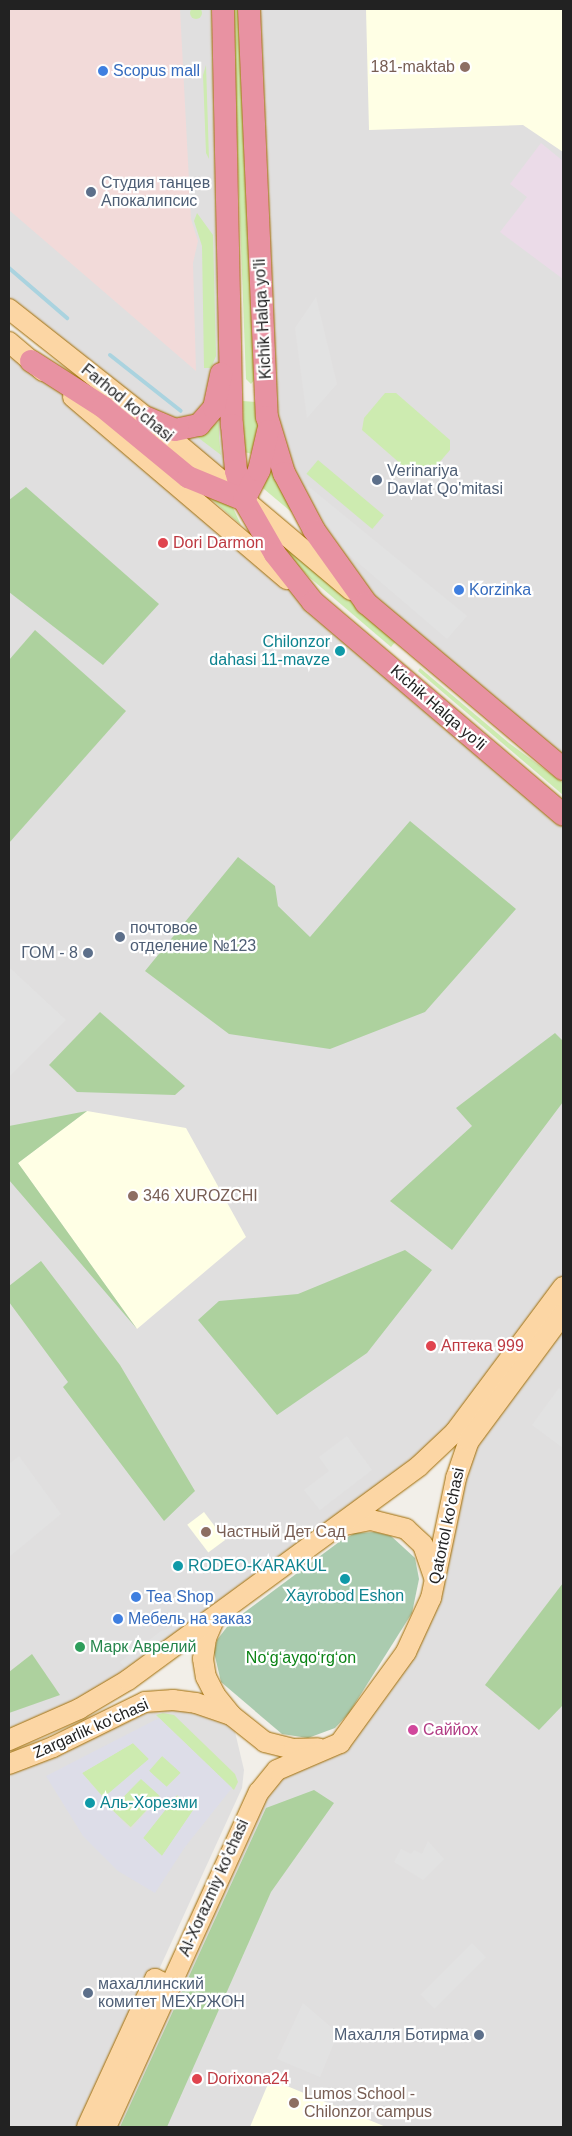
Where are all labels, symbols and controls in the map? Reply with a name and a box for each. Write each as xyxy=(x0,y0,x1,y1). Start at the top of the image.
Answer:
place label: 181-maktab xyxy=(371,57,455,77)
place label: Scopus mall xyxy=(113,61,200,81)
marker: 181-maktab xyxy=(459,61,471,73)
marker: Scopus mall xyxy=(97,65,109,77)
place label: Студия танцев Апокалипсис xyxy=(101,173,210,211)
marker: Студия танцев Апокалипсис xyxy=(85,186,97,198)
street label: Kichik Halqa yo'li xyxy=(250,258,276,380)
street label: Farhod ko'chasi xyxy=(77,360,177,446)
place label: Verinariya Davlat Qo'mitasi xyxy=(387,461,503,499)
marker: Verinariya Davlat Qo'mitasi xyxy=(371,474,383,486)
place label: Dori Darmon xyxy=(173,533,264,553)
marker: Dori Darmon xyxy=(157,537,169,549)
place label: Korzinka xyxy=(469,580,531,600)
marker: Korzinka xyxy=(453,584,465,596)
place label: Chilonzor dahasi 11-mavze xyxy=(209,632,330,670)
marker: Chilonzor dahasi 11-mavze xyxy=(334,645,346,657)
street label: Kichik Halqa yo'li xyxy=(386,661,490,755)
place label: почтовое отделение №123 xyxy=(130,918,256,956)
marker: почтовое отделение №123 xyxy=(114,931,126,943)
place label: ГОМ - 8 xyxy=(21,943,78,963)
marker: ГОМ - 8 xyxy=(82,947,94,959)
place label: 346 XUROZCHI xyxy=(143,1186,258,1206)
marker: 346 XUROZCHI xyxy=(127,1190,139,1202)
place label: Аптека 999 xyxy=(441,1336,524,1356)
marker: Аптека 999 xyxy=(425,1340,437,1352)
street label: Qatortol ko'chasi xyxy=(425,1466,469,1586)
place label: Частный Дет Сад xyxy=(216,1522,346,1542)
marker: Частный Дет Сад xyxy=(200,1526,212,1538)
place label: RODEO-KARAKUL xyxy=(188,1556,327,1576)
marker: RODEO-KARAKUL xyxy=(172,1560,184,1572)
marker: Xayrobod Eshon xyxy=(339,1573,351,1585)
place label: Xayrobod Eshon xyxy=(286,1586,404,1606)
place label: Tea Shop xyxy=(146,1587,214,1607)
marker: Tea Shop xyxy=(130,1591,142,1603)
place label: Мебель на заказ xyxy=(128,1609,252,1629)
marker: Мебель на заказ xyxy=(112,1613,124,1625)
place label: Марк Аврелий xyxy=(90,1637,196,1657)
marker: Марк Аврелий xyxy=(74,1641,86,1653)
park label: Noʻgʻayqoʻrgʻon xyxy=(246,1648,356,1668)
street label: Zargarlik ko'chasi xyxy=(30,1695,152,1763)
place label: Саййох xyxy=(423,1720,478,1740)
marker: Саййох xyxy=(407,1724,419,1736)
place label: Аль-Хорезми xyxy=(100,1793,198,1813)
marker: Аль-Хорезми xyxy=(84,1797,96,1809)
street label: Al-Xorazmiy ko'chasi xyxy=(175,1817,253,1959)
place label: махаллинский комитет МЕХРЖОН xyxy=(98,1974,245,2012)
marker: махаллинский комитет МЕХРЖОН xyxy=(82,1987,94,1999)
place label: Махалля Ботирма xyxy=(334,2025,469,2045)
marker: Махалля Ботирма xyxy=(473,2029,485,2041)
place label: Dorixona24 xyxy=(207,2069,289,2089)
marker: Dorixona24 xyxy=(191,2073,203,2085)
place label: Lumos School - Chilonzor campus xyxy=(304,2084,432,2122)
marker: Lumos School - Chilonzor campus xyxy=(288,2097,300,2109)

